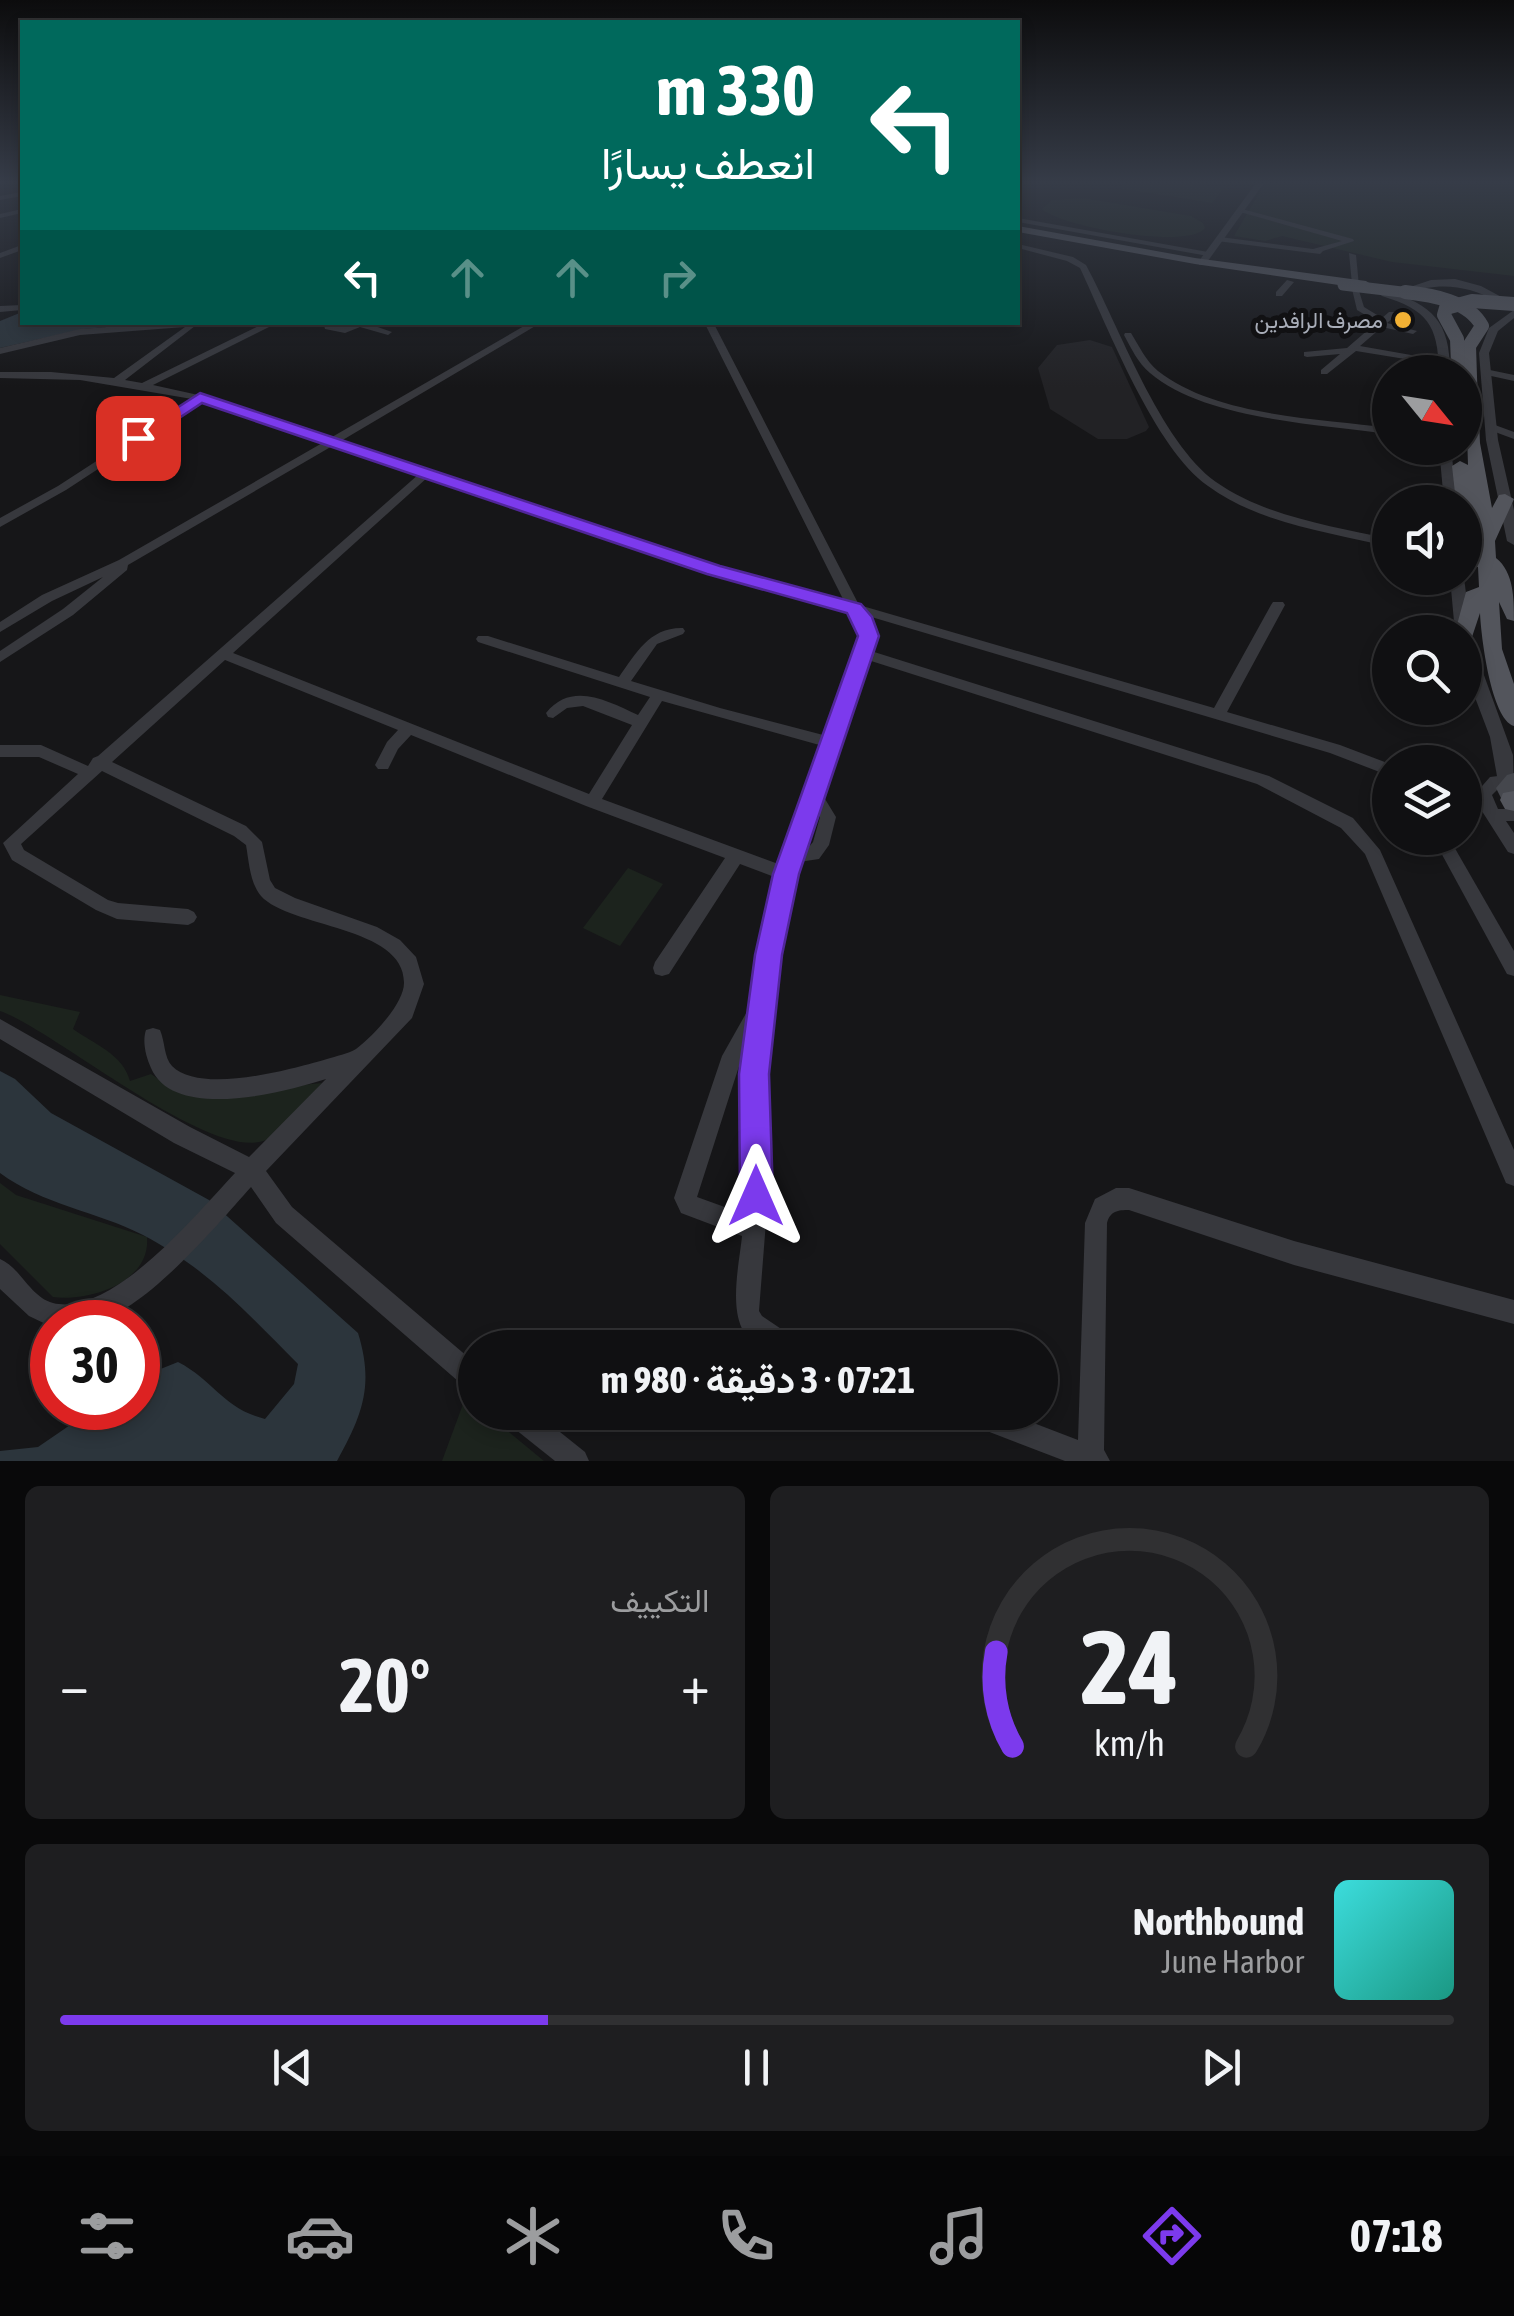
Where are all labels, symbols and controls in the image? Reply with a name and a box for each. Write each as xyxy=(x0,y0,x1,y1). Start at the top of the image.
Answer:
text: 330 m xyxy=(656,50,815,130)
icon: left xyxy=(850,60,980,190)
text: انعطف يسارًا xyxy=(601,137,815,189)
icon: left xyxy=(335,250,390,305)
icon: ahead xyxy=(440,250,495,305)
icon: ahead xyxy=(545,250,600,305)
icon: right xyxy=(650,250,705,305)
place label: مصرف الرافدين xyxy=(1255,307,1383,334)
marker: مصرف الرافدين xyxy=(1392,309,1414,331)
north arrow xyxy=(1372,355,1482,465)
map controls xyxy=(1372,355,1482,855)
pin xyxy=(96,396,181,481)
icon: arrive xyxy=(111,411,166,466)
button: sound xyxy=(1372,485,1482,595)
button: search xyxy=(1372,615,1482,725)
button: layers xyxy=(1372,745,1482,855)
position arrow xyxy=(704,1144,808,1248)
speed limit sign: 30 xyxy=(30,1300,160,1430)
text: 07:21 · 3 دقيقة · 980 m xyxy=(601,1358,915,1401)
text: التكييف xyxy=(610,1582,710,1619)
text: 24 xyxy=(1080,1607,1178,1726)
text: 20° xyxy=(339,1642,430,1728)
text: − xyxy=(60,1653,89,1716)
text: + xyxy=(681,1653,709,1716)
text: km/h xyxy=(1094,1723,1165,1764)
text: Northbound xyxy=(1133,1900,1304,1943)
text: June Harbor xyxy=(1161,1943,1304,1980)
icon: previous xyxy=(265,2040,320,2095)
icon: pause xyxy=(729,2040,784,2095)
icon: next xyxy=(1194,2040,1249,2095)
icon: filters xyxy=(72,2201,142,2271)
icon: car xyxy=(285,2201,355,2271)
icon: climate xyxy=(498,2201,568,2271)
icon: phone xyxy=(711,2201,781,2271)
icon: music xyxy=(924,2201,994,2271)
icon: directions xyxy=(1137,2201,1207,2271)
text: 07:18 xyxy=(1350,2210,1442,2262)

